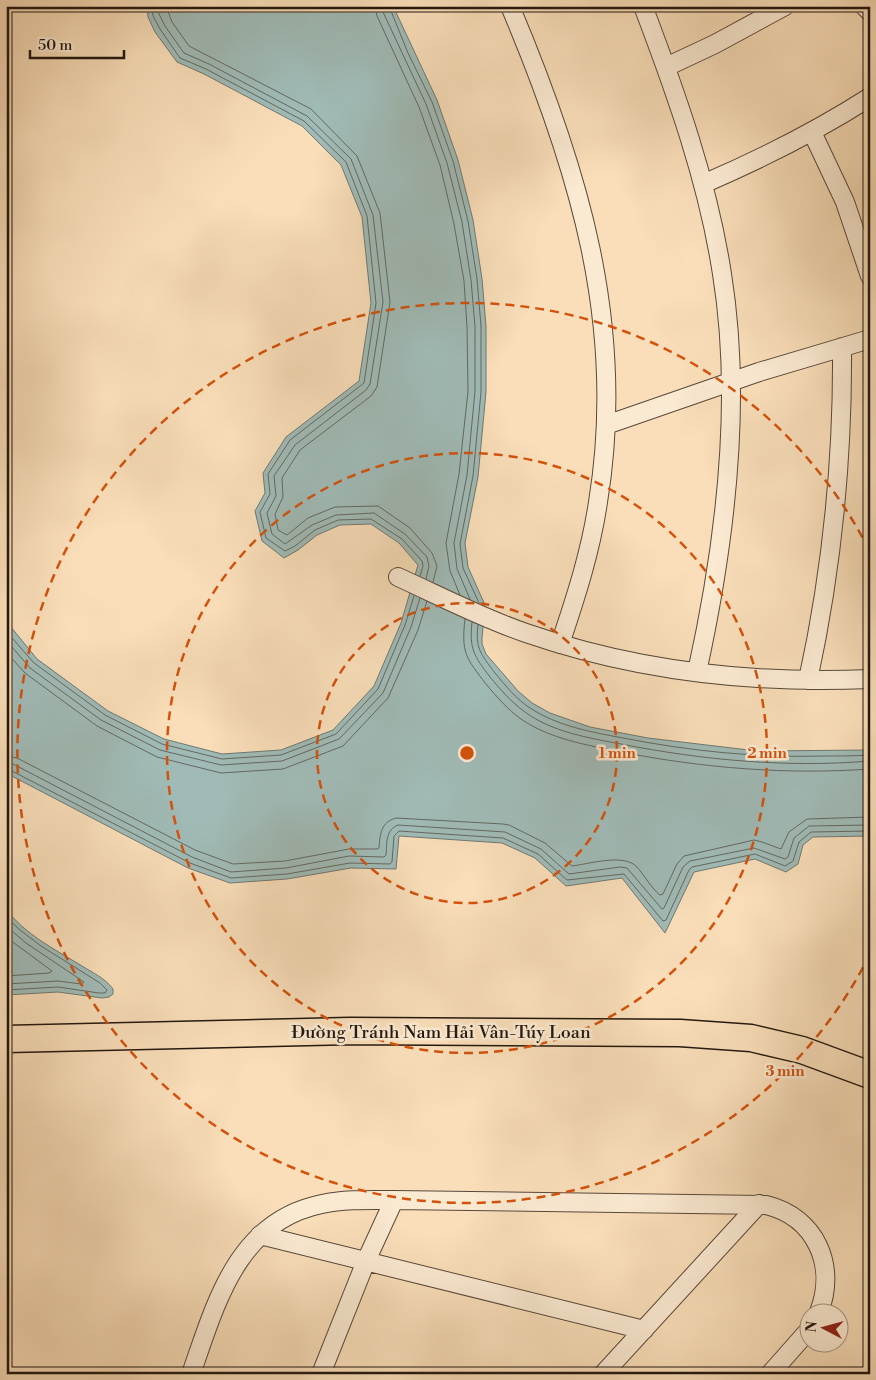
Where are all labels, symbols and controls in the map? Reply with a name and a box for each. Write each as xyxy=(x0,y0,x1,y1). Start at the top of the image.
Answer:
scale bar xyxy=(30,28,124,60)
text: 50 m xyxy=(38,36,72,55)
centre of rings xyxy=(458,744,476,762)
text: 1 min xyxy=(598,744,636,763)
text: 2 min xyxy=(747,744,787,763)
street label: Đường Tránh Nam Hải Vân-Túy Loan xyxy=(291,1021,591,1044)
text: 3 min xyxy=(765,1062,805,1081)
north arrow xyxy=(798,1302,848,1352)
text: N xyxy=(803,1320,822,1333)

